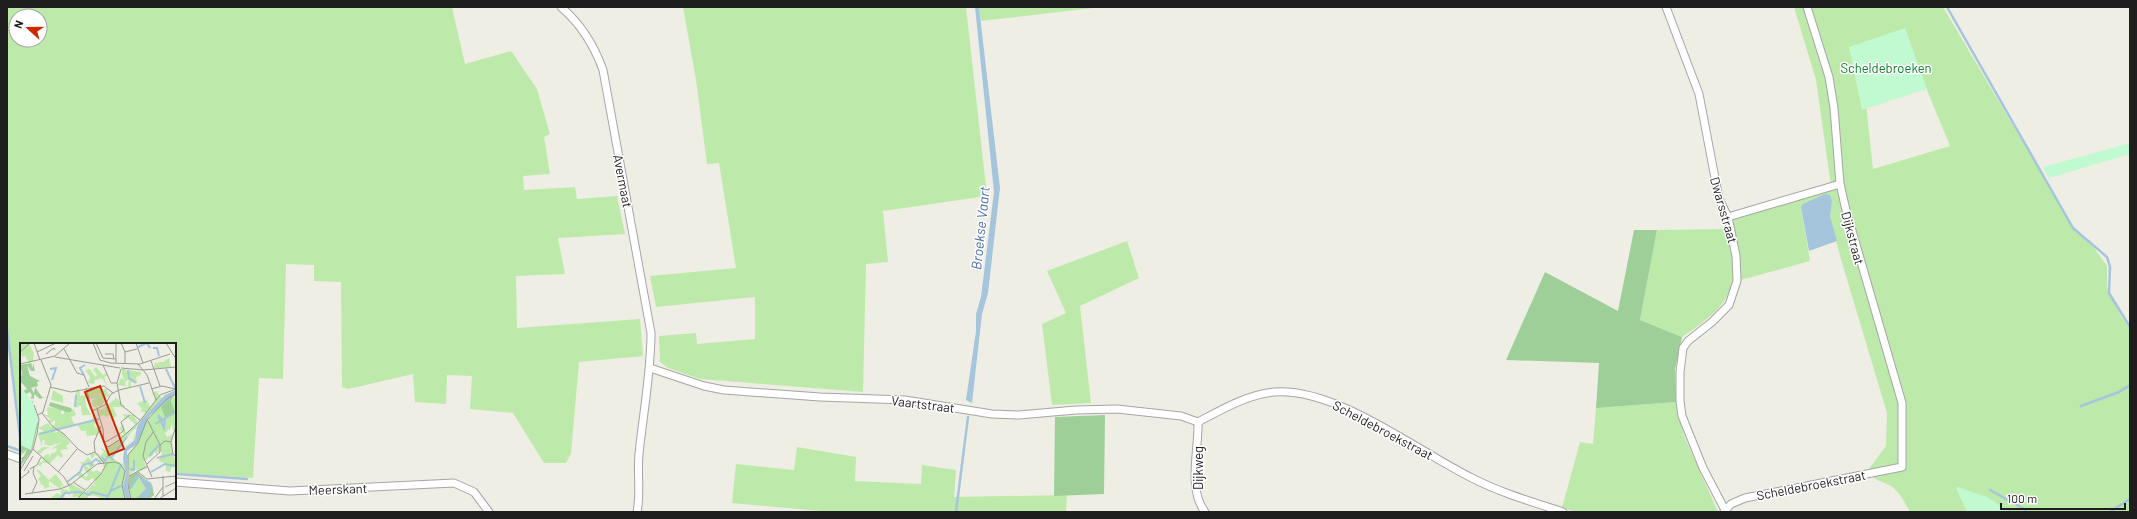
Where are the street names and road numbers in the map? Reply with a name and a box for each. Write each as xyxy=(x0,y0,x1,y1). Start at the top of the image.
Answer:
street label: Avermaat xyxy=(610,153,636,209)
street label: Dwarsstraat xyxy=(1707,175,1741,245)
street label: Dijkstraat xyxy=(1838,210,1868,266)
street label: Vaartstraat xyxy=(890,392,956,416)
street label: Scheldebroekstraat xyxy=(1330,397,1436,463)
street label: Dijkweg xyxy=(1190,446,1206,490)
street label: Scheldebroekstraat xyxy=(1755,467,1867,503)
street label: Meerskant xyxy=(308,480,368,498)

